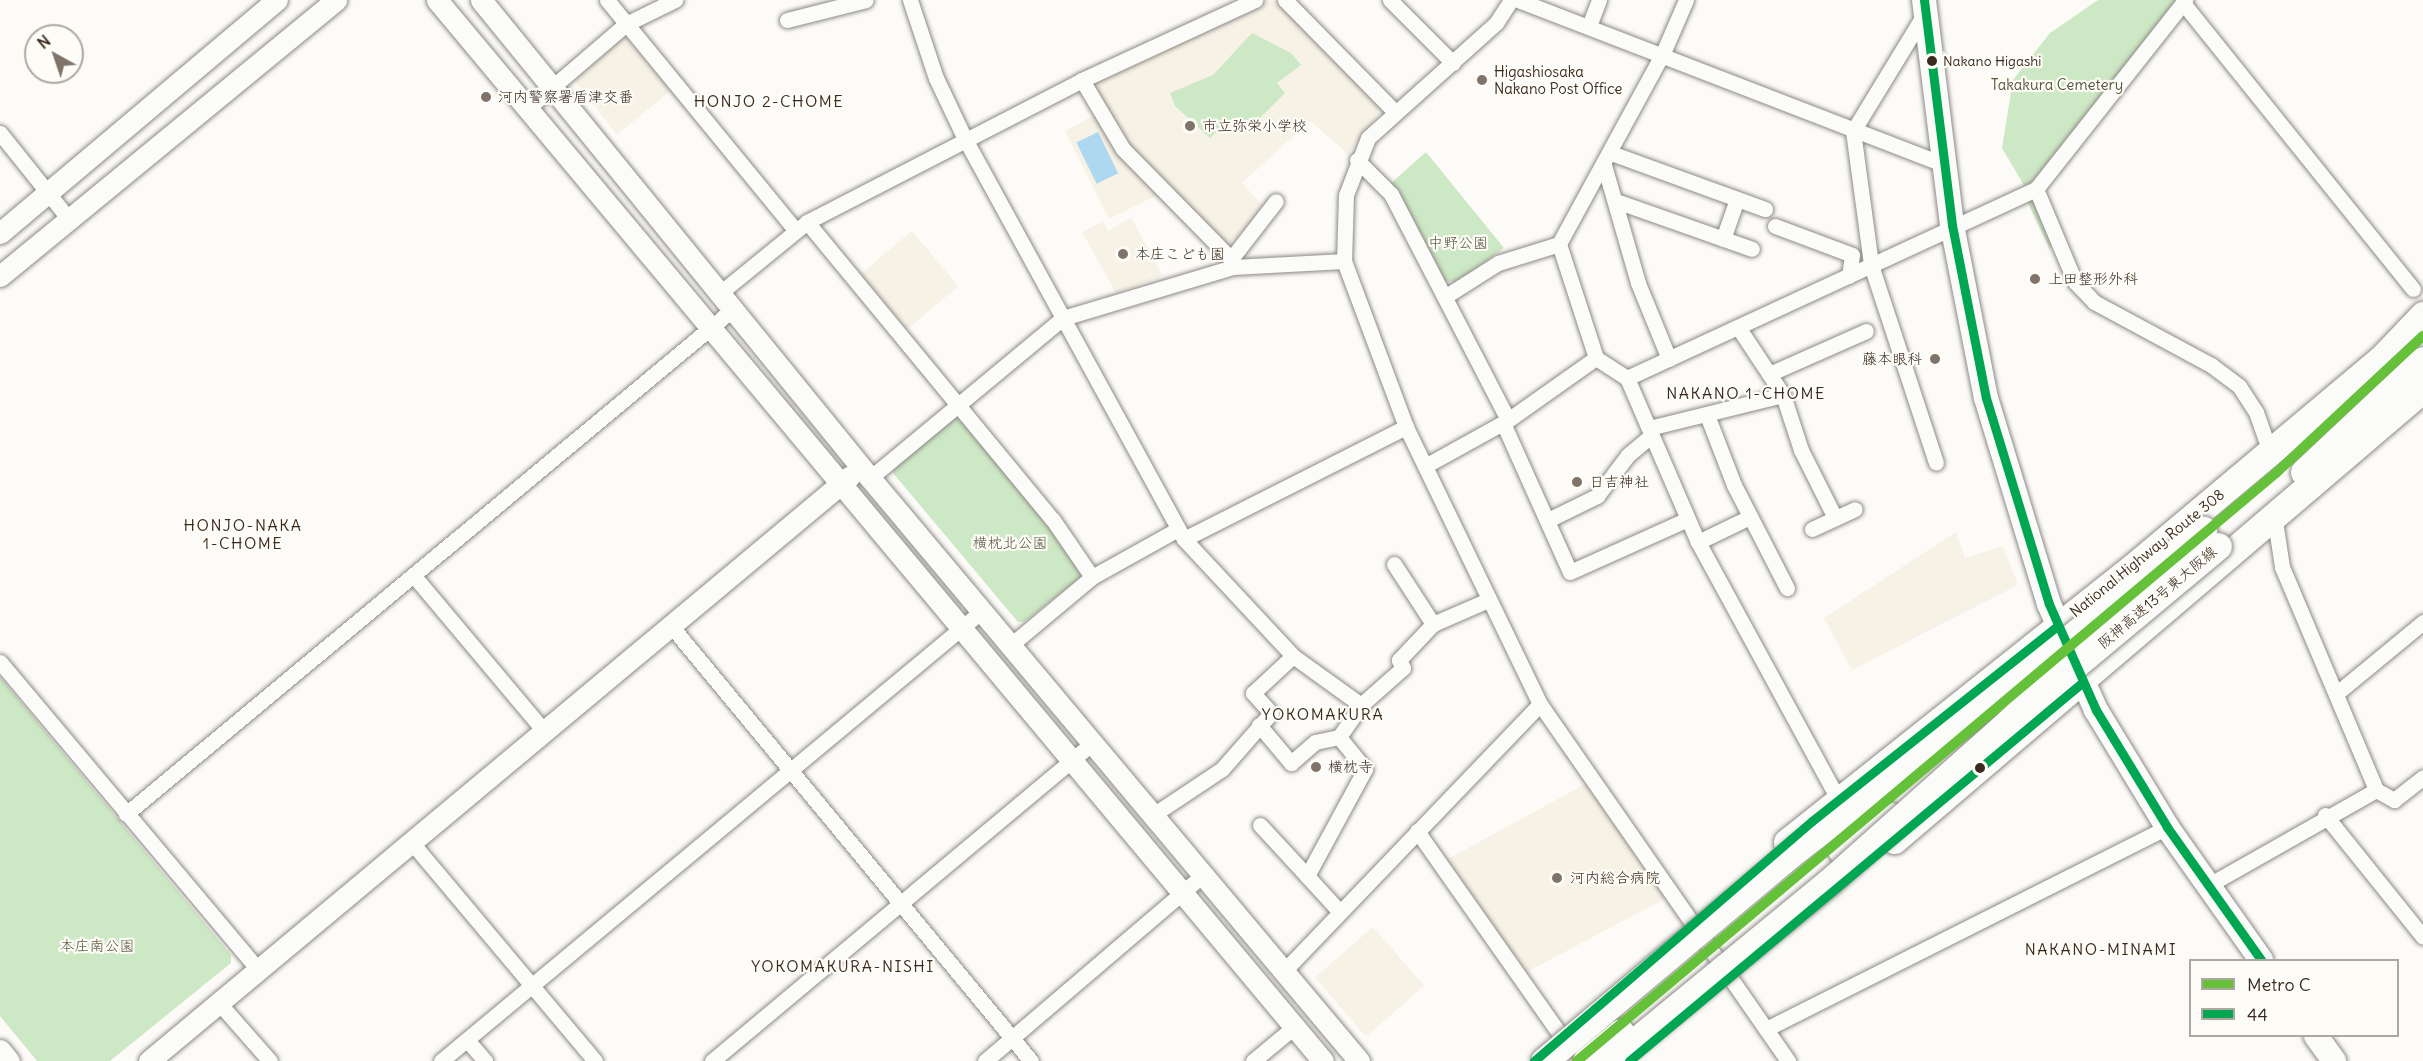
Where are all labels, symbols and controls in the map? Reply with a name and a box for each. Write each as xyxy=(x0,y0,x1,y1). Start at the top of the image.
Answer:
north arrow xyxy=(24,24,84,84)
text: N xyxy=(33,31,54,53)
place label: Nakano Higashi xyxy=(1943,53,2041,69)
marker: Nakano Higashi xyxy=(1926,55,1938,67)
place label: Higashiosaka Nakano Post Office xyxy=(1494,62,1622,97)
marker: Higashiosaka Nakano Post Office xyxy=(1475,73,1489,87)
park label: Takakura Cemetery xyxy=(1991,76,2123,94)
place label: 河内警察署盾津交番 xyxy=(498,88,633,106)
marker: 河内警察署盾津交番 xyxy=(479,90,493,104)
district label: HONJO 2-CHOME xyxy=(694,91,844,111)
place label: 市立弥栄小学校 xyxy=(1202,117,1307,135)
marker: 市立弥栄小学校 xyxy=(1183,119,1197,133)
park label: 中野公園 xyxy=(1428,234,1488,252)
place label: 本庄こども園 xyxy=(1135,245,1225,263)
marker: 本庄こども園 xyxy=(1116,247,1130,261)
marker: 上田整形外科 xyxy=(2026,270,2044,288)
place label: 上田整形外科 xyxy=(2048,270,2138,288)
place label: 藤本眼科 xyxy=(1862,350,1922,368)
marker: 藤本眼科 xyxy=(1926,350,1944,368)
district label: NAKANO 1-CHOME xyxy=(1666,383,1826,403)
place label: 日吉神社 xyxy=(1589,473,1649,491)
marker: 日吉神社 xyxy=(1570,475,1584,489)
street label: National Highway Route 308 xyxy=(2066,485,2228,621)
district label: HONJO-NAKA 1-CHOME xyxy=(184,515,302,553)
park label: 横枕北公園 xyxy=(973,534,1047,552)
street label: 阪神高速13号東大阪線 xyxy=(2094,542,2220,652)
district label: YOKOMAKURA xyxy=(1262,704,1384,724)
place label: 横枕寺 xyxy=(1328,758,1373,776)
marker: 横枕寺 xyxy=(1309,760,1323,774)
unlabelled marker xyxy=(1974,762,1986,774)
marker: 河内総合病院 xyxy=(1548,869,1566,887)
place label: 河内総合病院 xyxy=(1570,869,1660,887)
park label: 本庄南公園 xyxy=(60,937,134,955)
district label: NAKANO-MINAMI xyxy=(2025,939,2177,959)
district label: YOKOMAKURA-NISHI xyxy=(751,956,935,976)
legend xyxy=(2189,959,2399,1037)
text: Metro C xyxy=(2247,973,2311,996)
text: 44 xyxy=(2247,1003,2268,1026)

